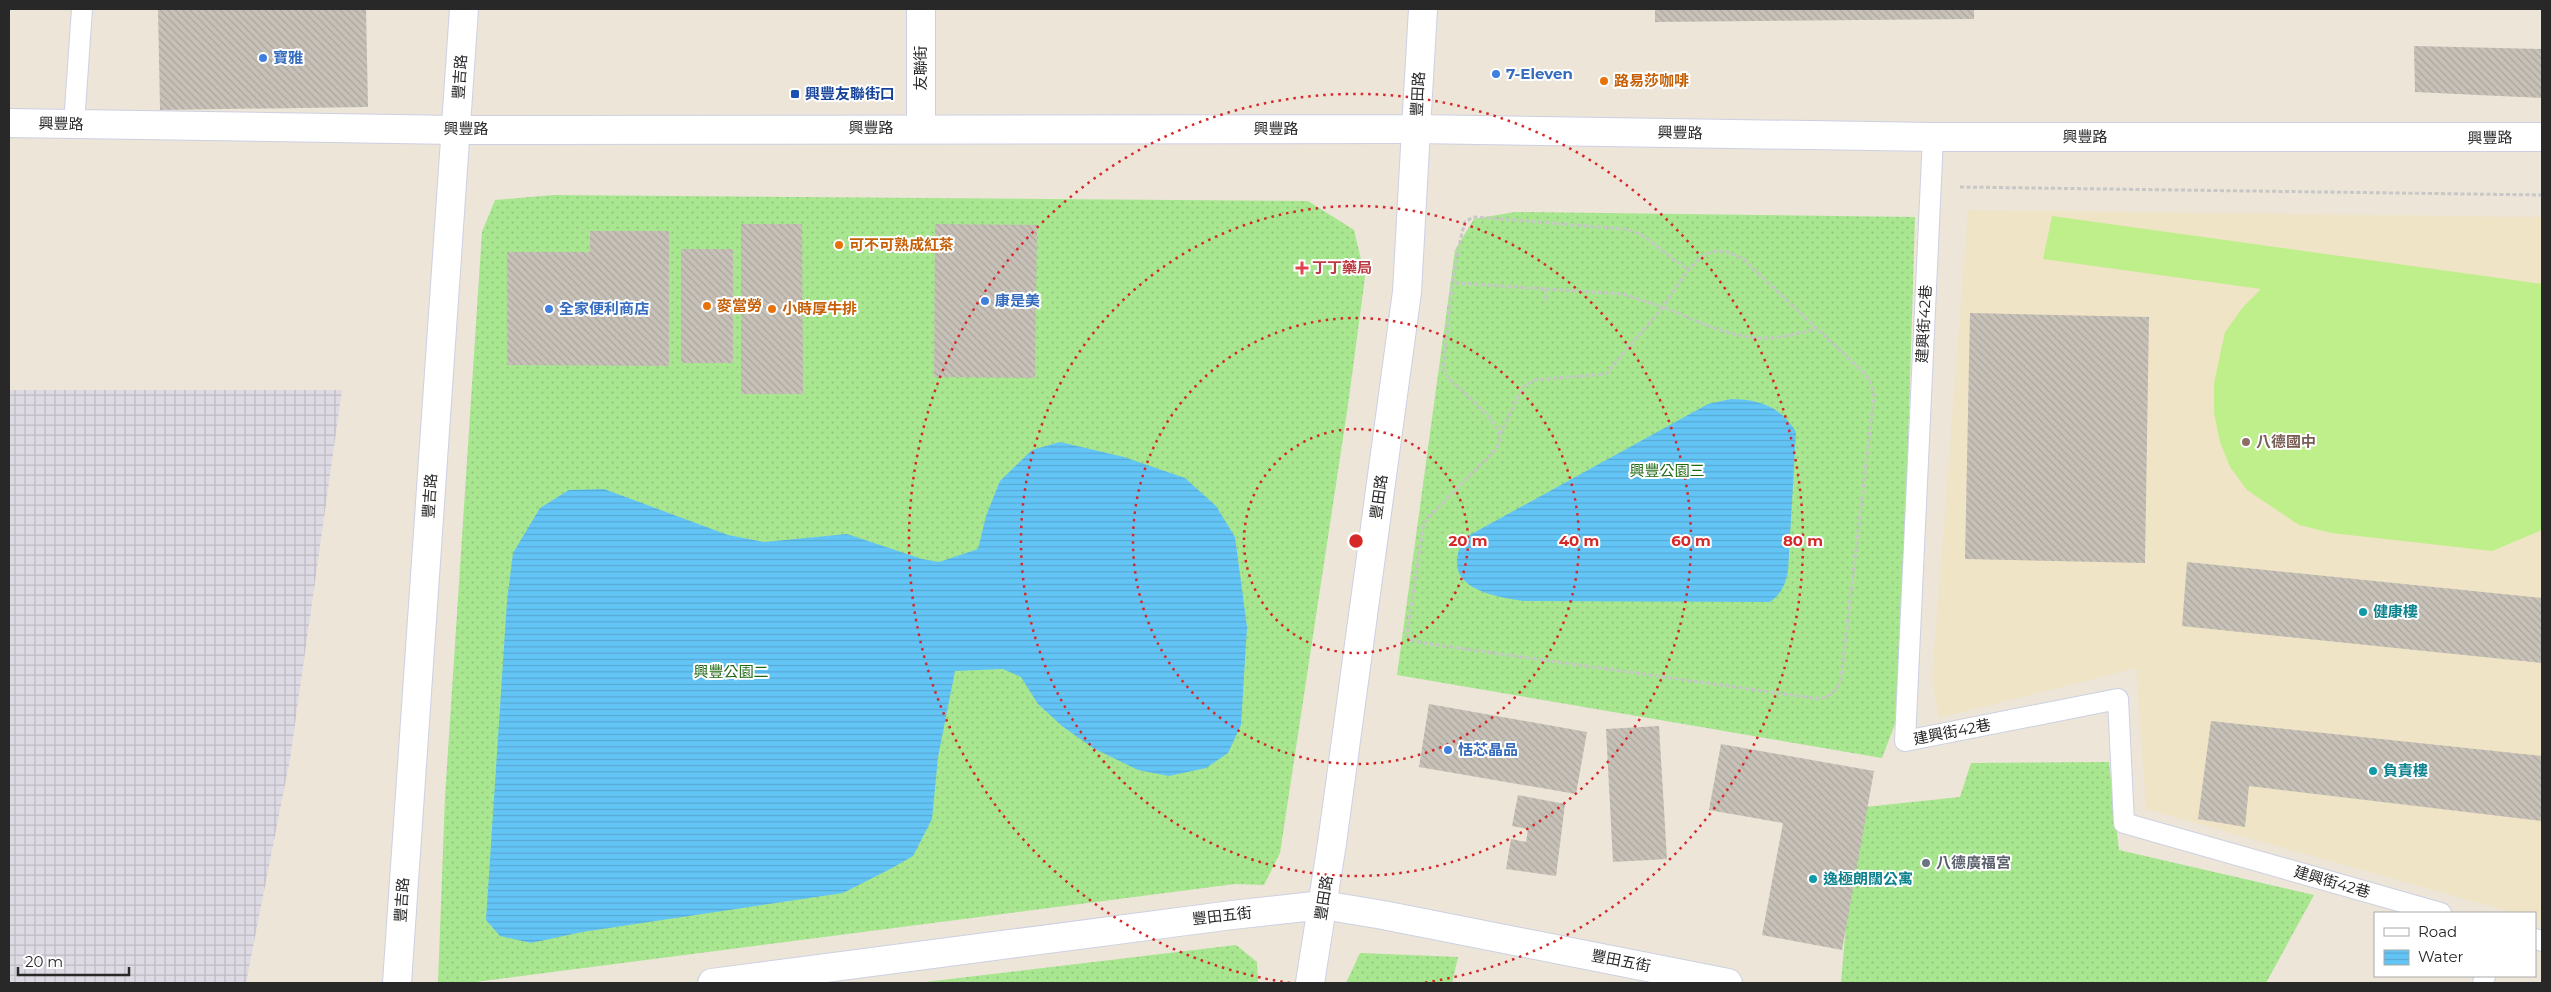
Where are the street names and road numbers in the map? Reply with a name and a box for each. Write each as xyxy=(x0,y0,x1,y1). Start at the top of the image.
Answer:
street label: 友聯街 xyxy=(911,45,930,91)
street label: 豐吉路 xyxy=(448,54,471,100)
street label: 豐田路 xyxy=(1407,71,1428,117)
street label: 興豐路 xyxy=(38,114,84,133)
street label: 興豐路 xyxy=(848,118,894,137)
street label: 興豐路 xyxy=(443,119,489,138)
street label: 興豐路 xyxy=(1253,119,1299,138)
street label: 興豐路 xyxy=(1657,123,1703,142)
street label: 興豐路 xyxy=(2062,127,2108,146)
street label: 興豐路 xyxy=(2467,128,2513,147)
street label: 建興街42巷 xyxy=(1912,284,1935,364)
street label: 豐吉路 xyxy=(418,473,441,519)
street label: 豐田路 xyxy=(1366,473,1391,521)
street label: 建興街42巷 xyxy=(1912,715,1992,748)
street label: 建興街42巷 xyxy=(2292,862,2372,901)
street label: 豐田路 xyxy=(1311,874,1336,922)
street label: 豐吉路 xyxy=(390,877,413,923)
street label: 豐田五街 xyxy=(1191,902,1253,929)
street label: 豐田五街 xyxy=(1590,945,1652,976)

